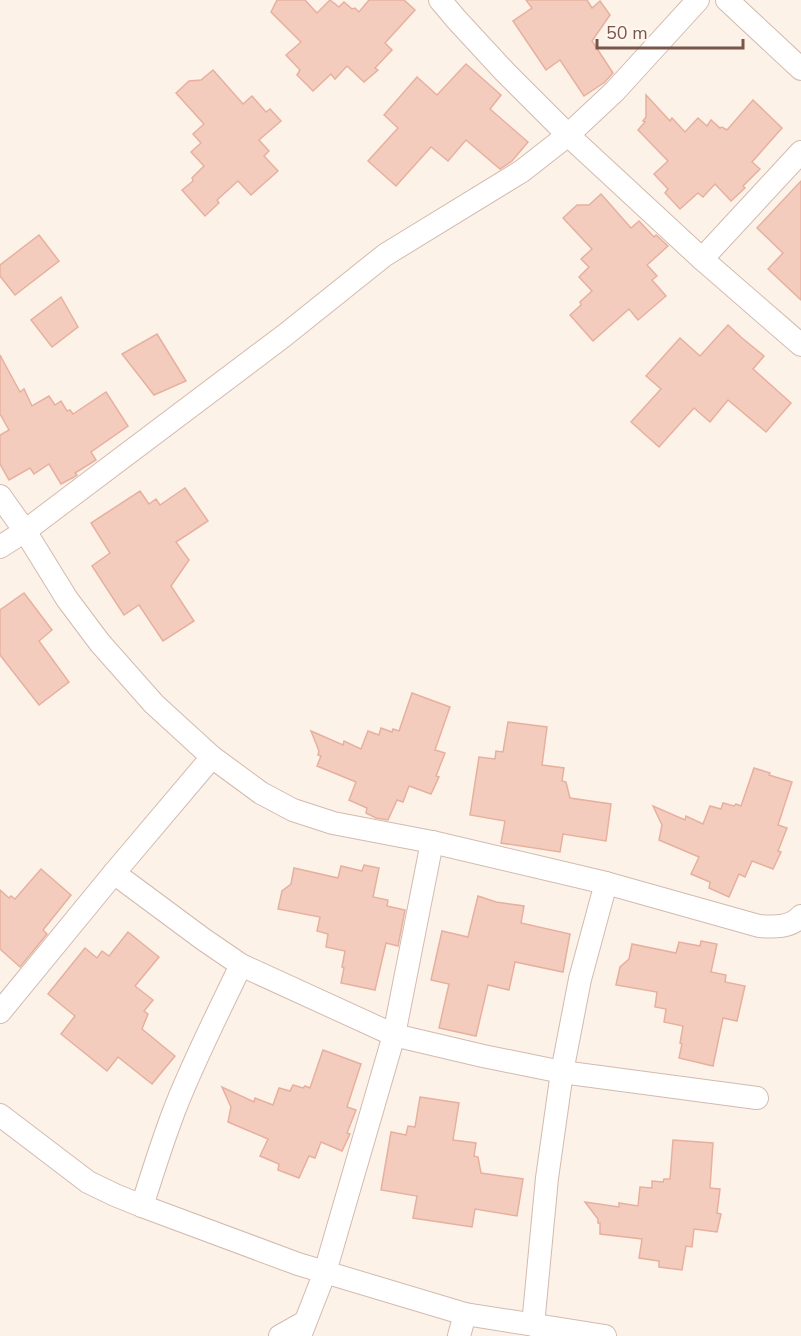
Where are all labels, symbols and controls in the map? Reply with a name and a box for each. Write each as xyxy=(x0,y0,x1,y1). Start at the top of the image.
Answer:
scale bar xyxy=(597,12,742,50)
text: 50 m xyxy=(606,21,648,45)

